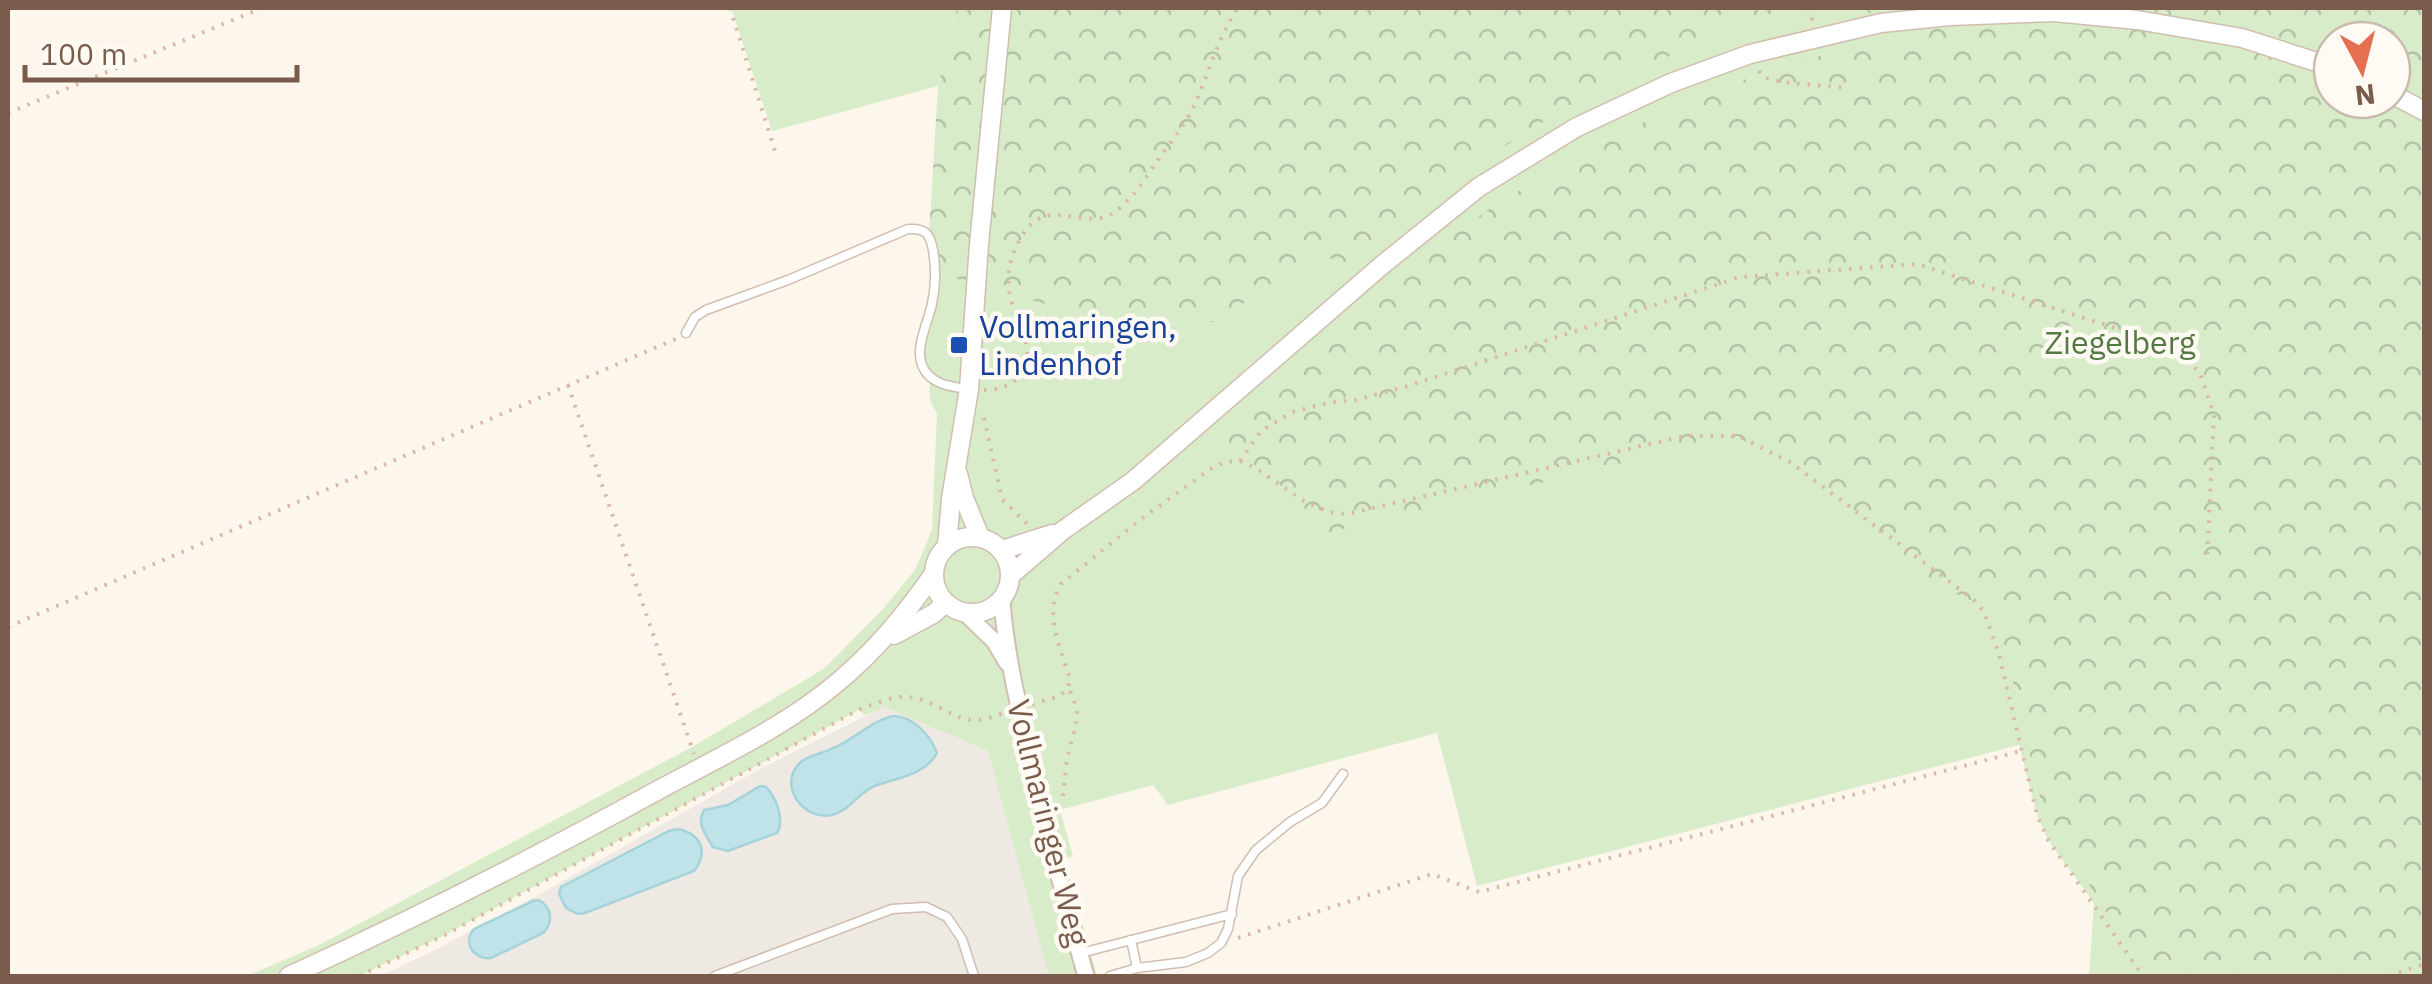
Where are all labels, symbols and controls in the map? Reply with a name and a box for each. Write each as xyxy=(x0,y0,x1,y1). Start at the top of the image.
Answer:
scale bar xyxy=(25,20,298,82)
north arrow xyxy=(2312,20,2412,120)
text: 100 m xyxy=(40,34,127,73)
text: N xyxy=(2353,76,2377,115)
place label: Vollmaringen, Lindenhof xyxy=(979,305,1177,384)
park label: Ziegelberg xyxy=(2044,321,2196,363)
marker: Vollmaringen, Lindenhof xyxy=(948,334,970,356)
street label: Vollmaringer Weg xyxy=(998,695,1100,951)

